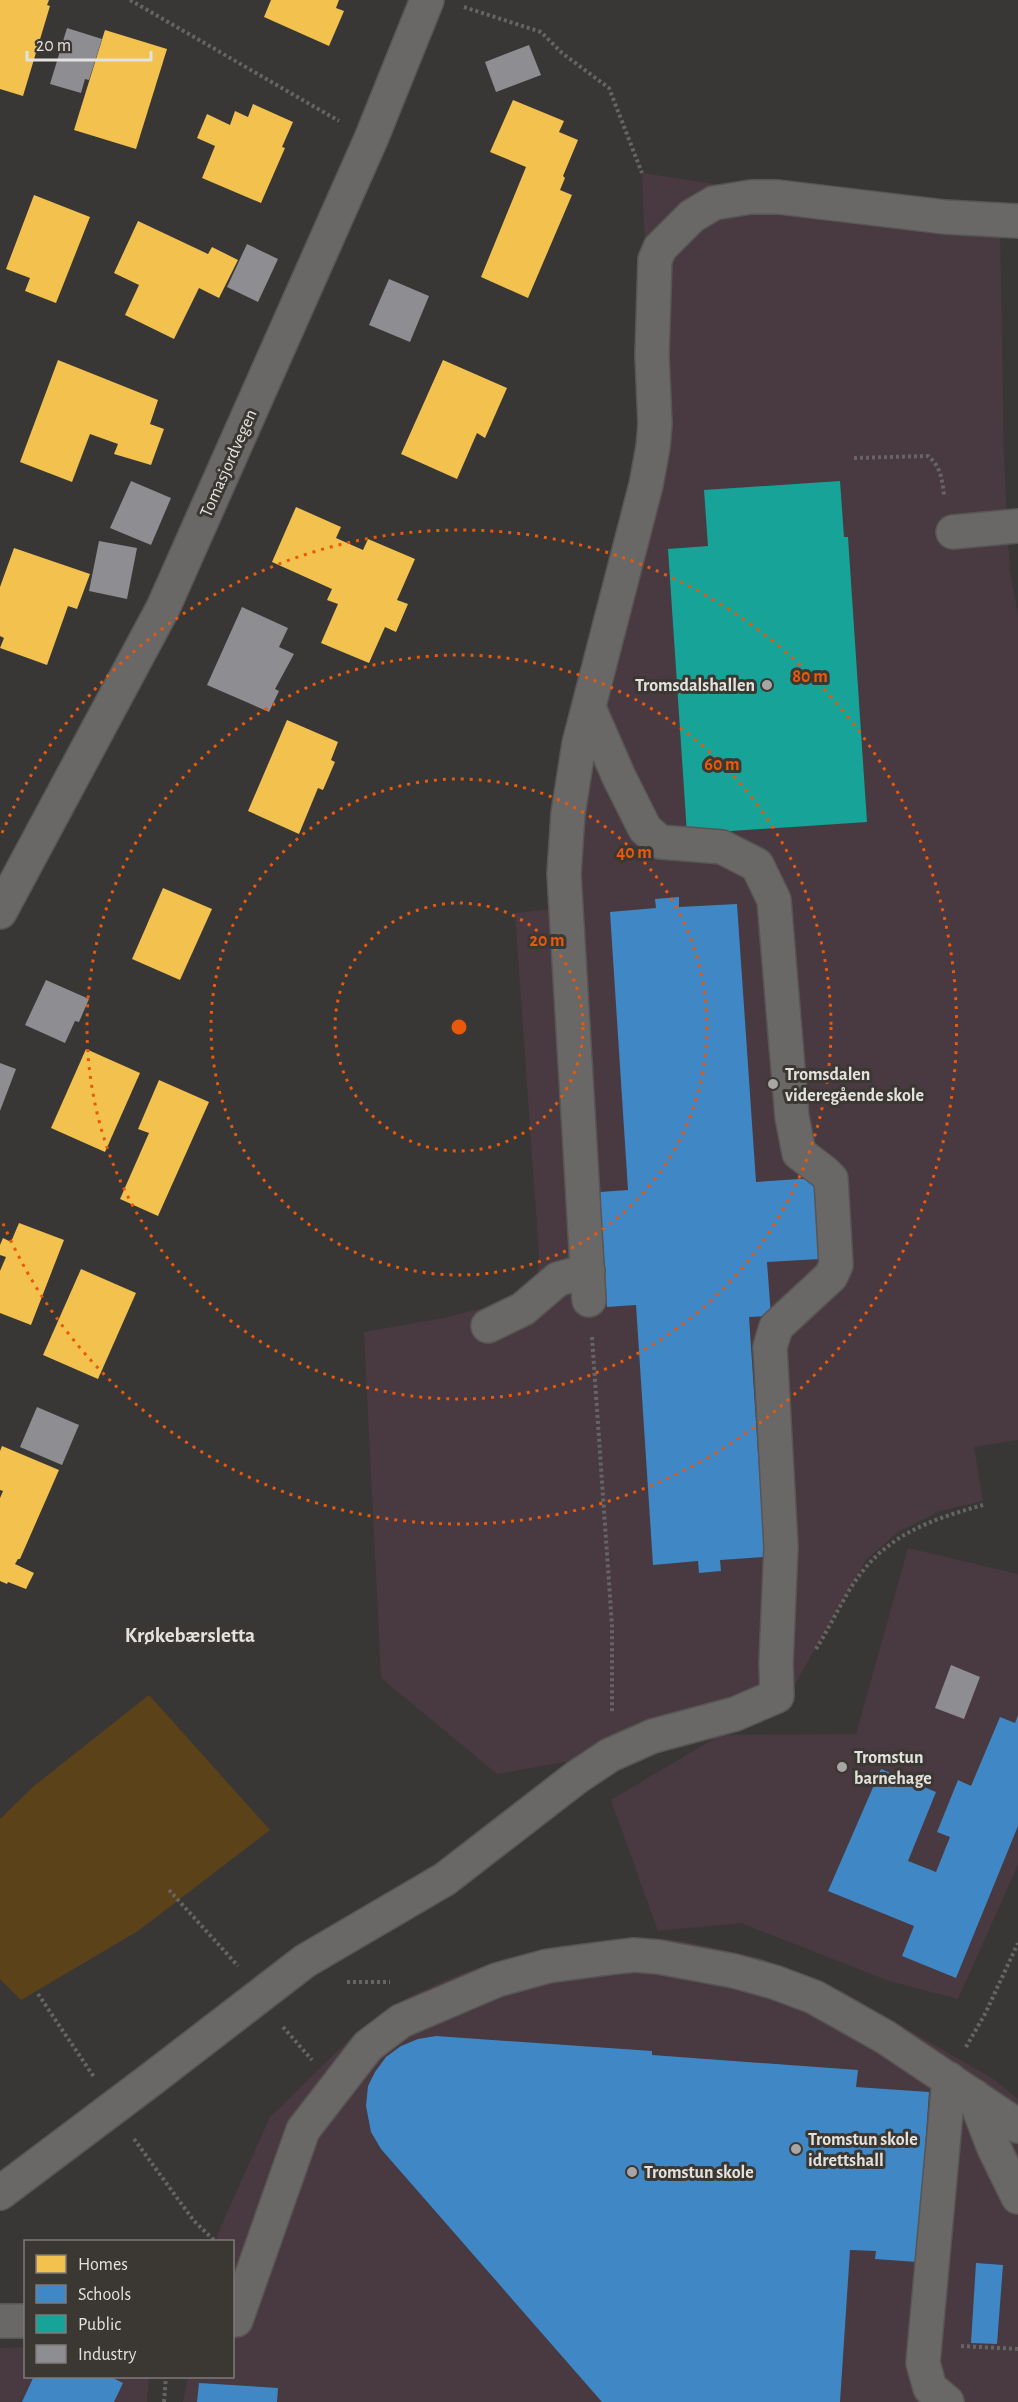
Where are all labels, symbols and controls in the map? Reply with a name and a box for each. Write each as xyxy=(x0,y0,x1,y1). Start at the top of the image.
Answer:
scale bar xyxy=(27,24,152,62)
text: 20 m xyxy=(36,37,71,55)
street label: Tomasjordvegen xyxy=(197,407,261,520)
text: 80 m xyxy=(792,668,828,686)
place label: Tromsdalshallen xyxy=(635,677,755,695)
marker: Tromsdalshallen xyxy=(760,678,774,692)
text: 60 m xyxy=(704,756,740,774)
text: 40 m xyxy=(616,844,652,862)
text: 20 m xyxy=(529,932,565,950)
centre of rings xyxy=(449,1017,469,1037)
place label: Tromsdalen videregående skole xyxy=(785,1066,924,1105)
marker: Tromsdalen videregående skole xyxy=(766,1077,780,1091)
district label: Krøkebærsletta xyxy=(125,1625,255,1646)
place label: Tromstun barnehage xyxy=(854,1749,932,1788)
marker: Tromstun barnehage xyxy=(835,1760,849,1774)
place label: Tromstun skole idrettshall xyxy=(808,2131,918,2170)
marker: Tromstun skole idrettshall xyxy=(789,2142,803,2156)
place label: Tromstun skole xyxy=(644,2164,754,2182)
marker: Tromstun skole xyxy=(625,2165,639,2179)
legend xyxy=(24,2240,234,2378)
text: Homes xyxy=(78,2256,128,2274)
text: Schools xyxy=(78,2286,131,2304)
text: Public xyxy=(78,2316,121,2334)
text: Industry xyxy=(78,2346,137,2364)

